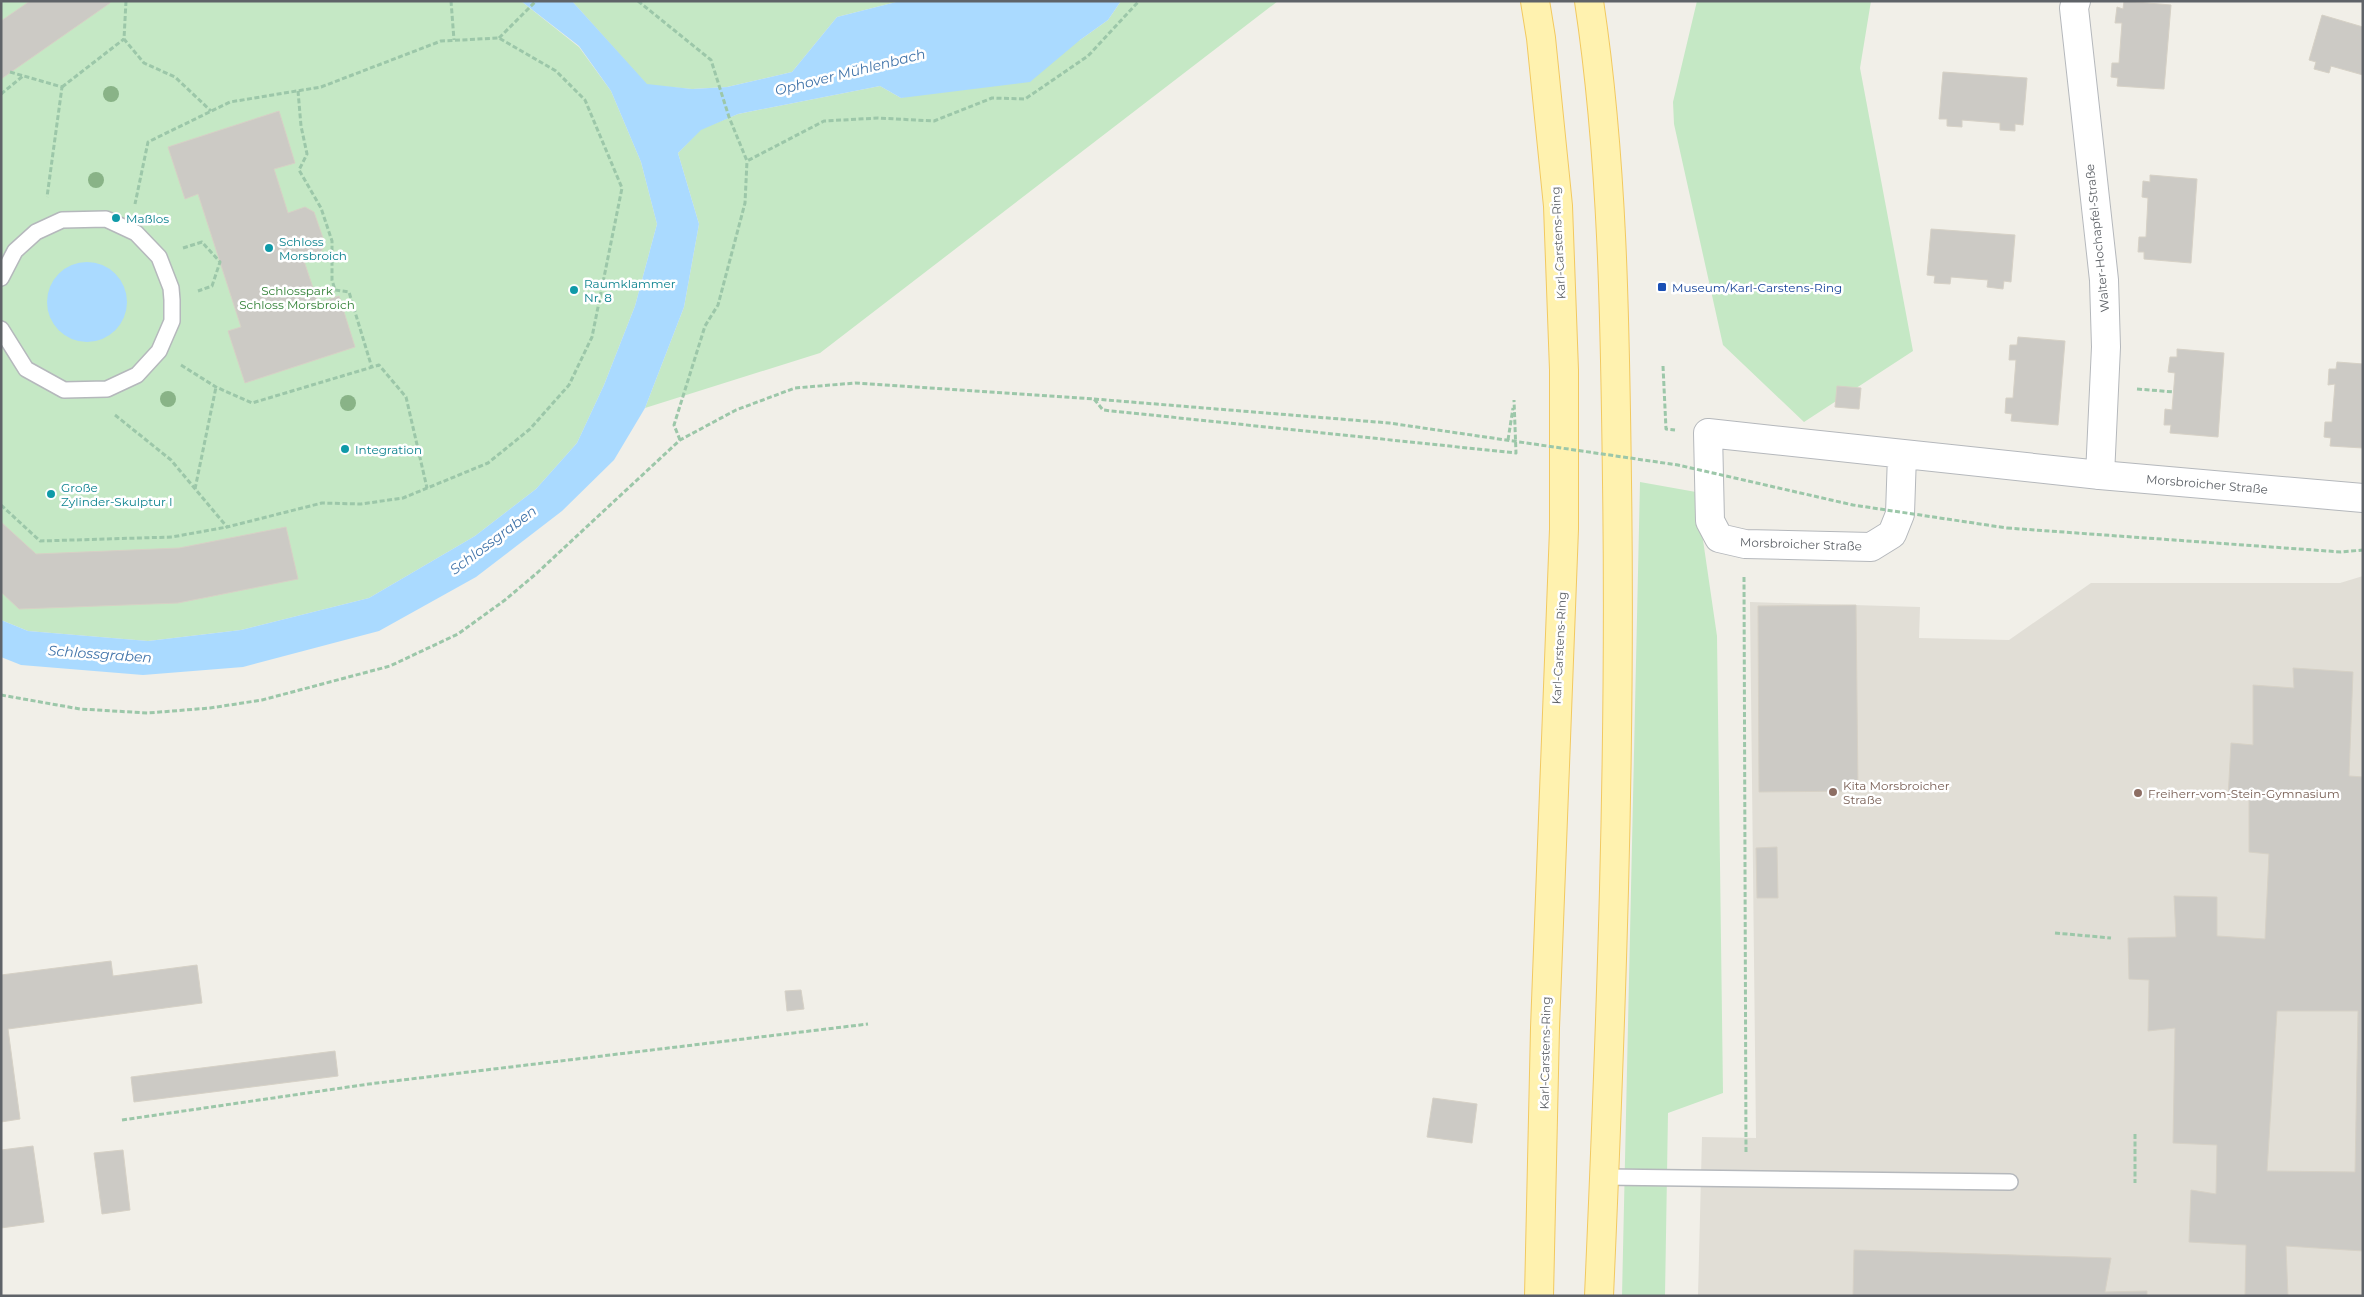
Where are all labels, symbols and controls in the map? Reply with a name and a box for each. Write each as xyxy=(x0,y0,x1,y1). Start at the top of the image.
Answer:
water label: Ophover Mühlenbach xyxy=(773,45,927,99)
street label: Walter-Hochapfel-Straße xyxy=(2082,163,2112,313)
street label: Karl-Carstens-Ring xyxy=(1548,186,1568,300)
place label: Maßlos xyxy=(126,211,169,226)
marker: Maßlos xyxy=(110,212,122,224)
place label: Schloss Morsbroich xyxy=(279,234,347,263)
marker: Schloss Morsbroich xyxy=(263,242,275,254)
place label: Raumklammer Nr. 8 xyxy=(584,276,676,305)
place label: Museum/Karl-Carstens-Ring xyxy=(1672,280,1842,295)
marker: Museum/Karl-Carstens-Ring xyxy=(1656,281,1668,293)
park label: Schlosspark Schloss Morsbroich xyxy=(239,283,355,312)
marker: Raumklammer Nr. 8 xyxy=(568,284,580,296)
place label: Integration xyxy=(355,442,422,457)
marker: Integration xyxy=(339,443,351,455)
street label: Morsbroicher Straße xyxy=(2146,471,2268,497)
place label: Große Zylinder-Skulptur I xyxy=(61,480,173,509)
marker: Große Zylinder-Skulptur I xyxy=(45,488,57,500)
water label: Schlossgraben xyxy=(446,502,540,578)
street label: Morsbroicher Straße xyxy=(1740,534,1862,554)
street label: Karl-Carstens-Ring xyxy=(1549,591,1569,705)
water label: Schlossgraben xyxy=(47,641,153,667)
place label: Kita Morsbroicher Straße xyxy=(1843,778,1950,807)
marker: Kita Morsbroicher Straße xyxy=(1827,786,1839,798)
place label: Freiherr-vom-Stein-Gymnasium xyxy=(2148,786,2340,801)
marker: Freiherr-vom-Stein-Gymnasium xyxy=(2132,787,2144,799)
street label: Karl-Carstens-Ring xyxy=(1537,996,1553,1110)

